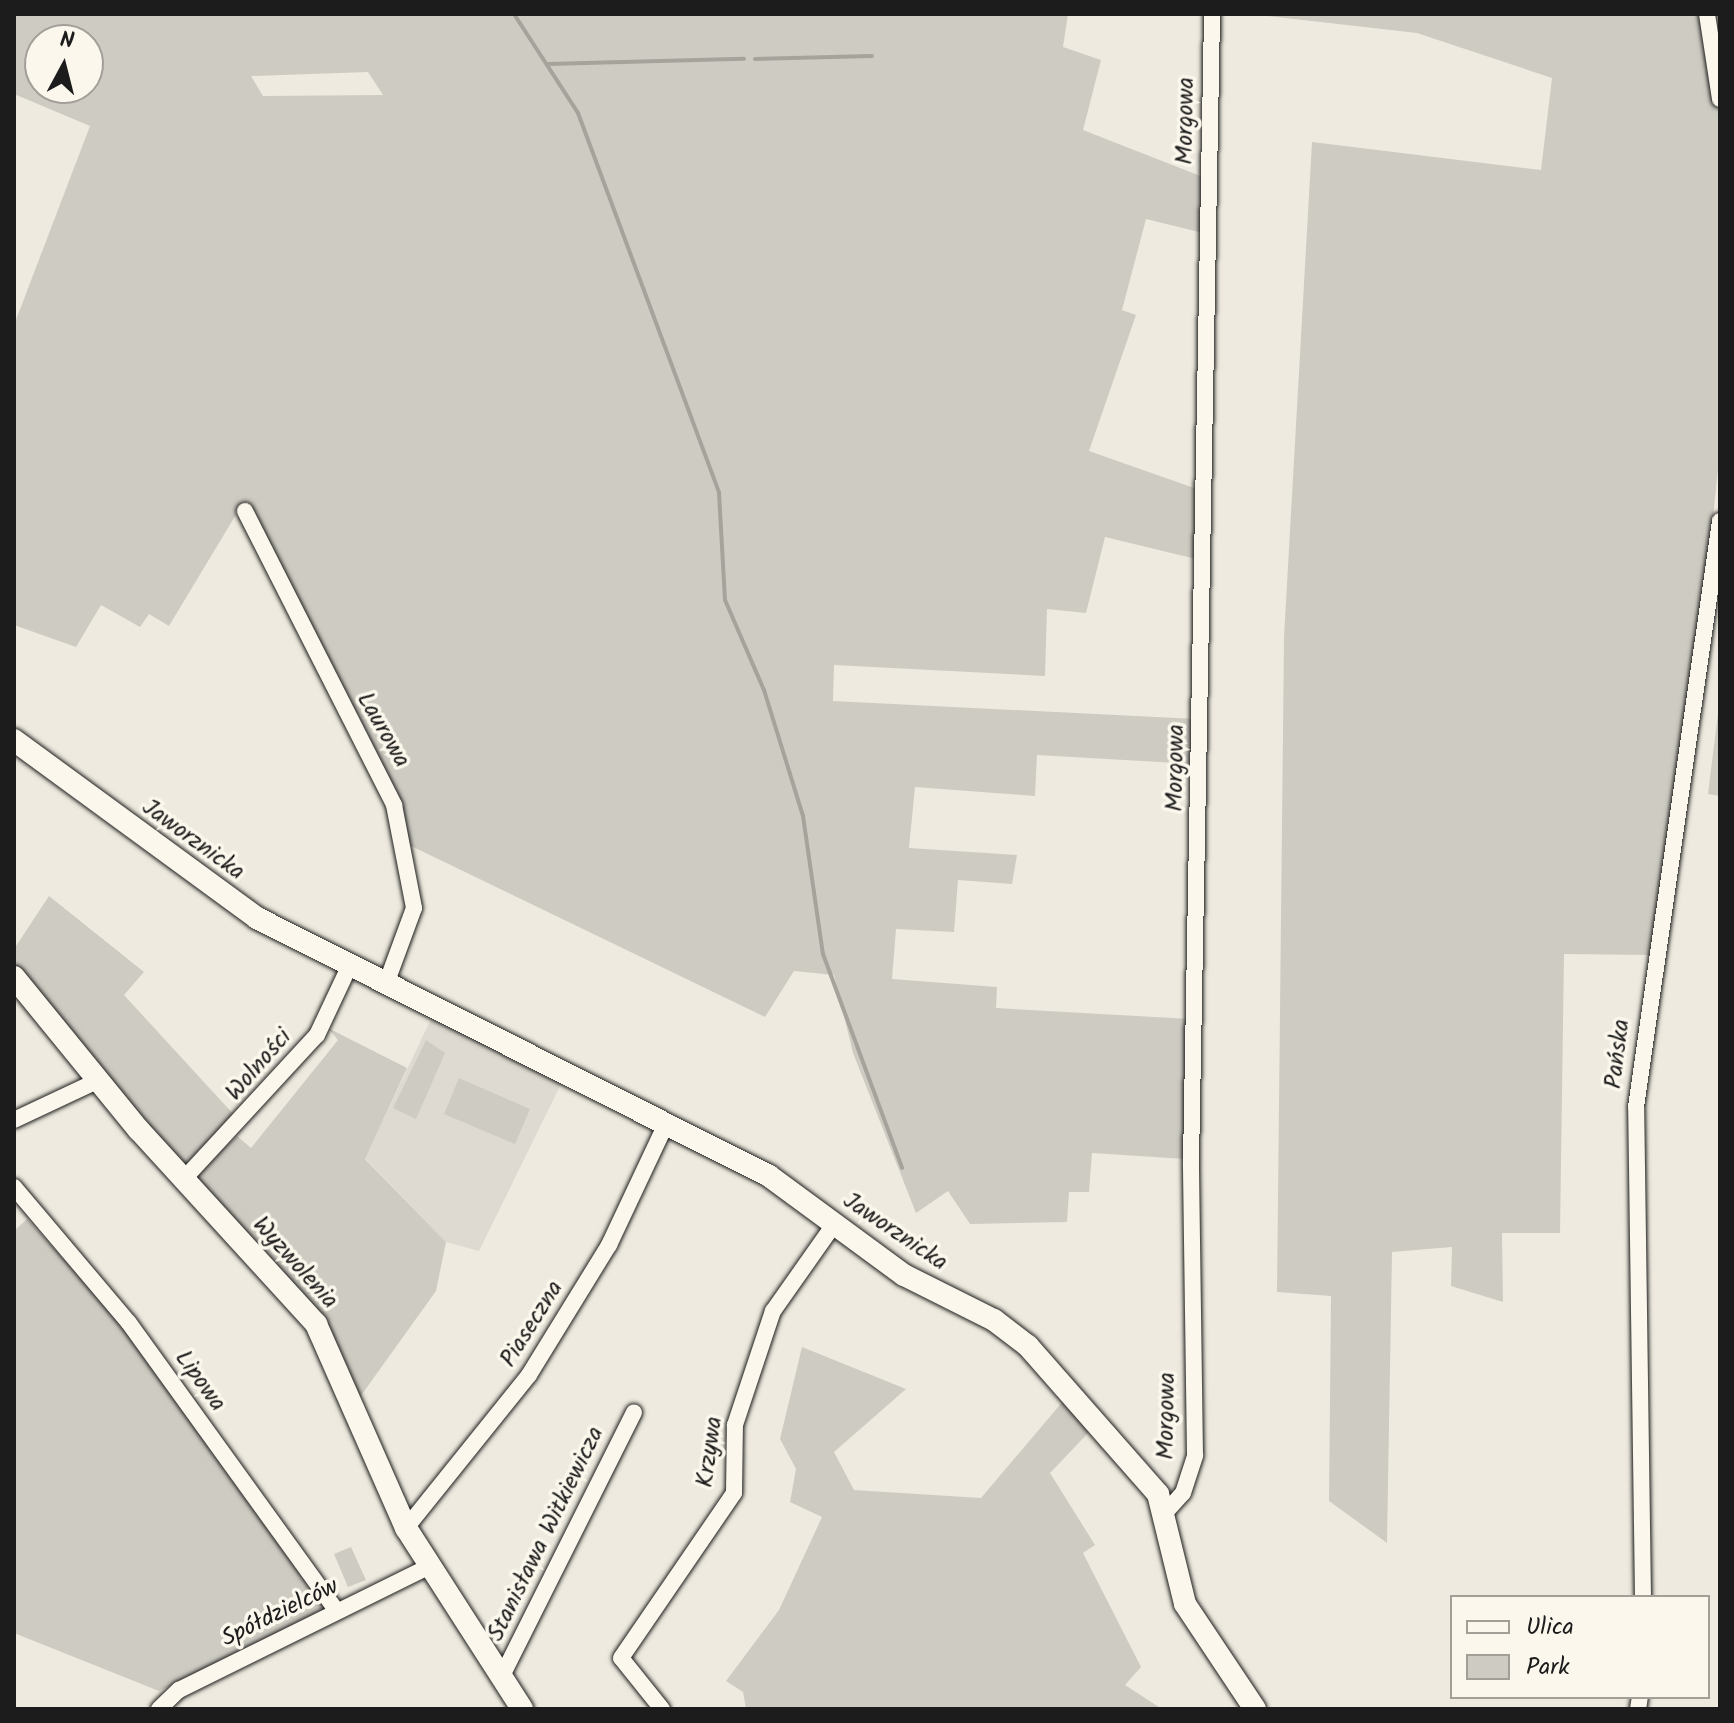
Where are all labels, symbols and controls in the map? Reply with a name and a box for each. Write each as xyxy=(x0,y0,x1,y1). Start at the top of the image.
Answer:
text: N xyxy=(58,23,76,60)
north arrow xyxy=(24,24,104,104)
street label: Morgowa xyxy=(1171,77,1201,165)
street label: Laurowa xyxy=(350,687,416,773)
street label: Morgowa xyxy=(1161,724,1191,812)
street label: Jaworznicka xyxy=(136,793,250,887)
street label: Pańska xyxy=(1599,1018,1637,1090)
street label: Wolności xyxy=(220,1023,298,1107)
street label: Jaworznicka xyxy=(837,1187,953,1277)
street label: Wyzwolenia xyxy=(246,1211,344,1315)
street label: Piaseczna xyxy=(494,1276,570,1372)
street label: Lipowa xyxy=(168,1345,232,1417)
street label: Morgowa xyxy=(1152,1372,1182,1460)
street label: Krzywa xyxy=(691,1415,729,1489)
street label: Stanisława Witkiewicza xyxy=(482,1422,610,1646)
street label: Spółdzielców xyxy=(217,1572,343,1654)
legend xyxy=(1450,1595,1710,1699)
text: Ulica xyxy=(1526,1608,1574,1647)
text: Park xyxy=(1526,1648,1570,1687)

